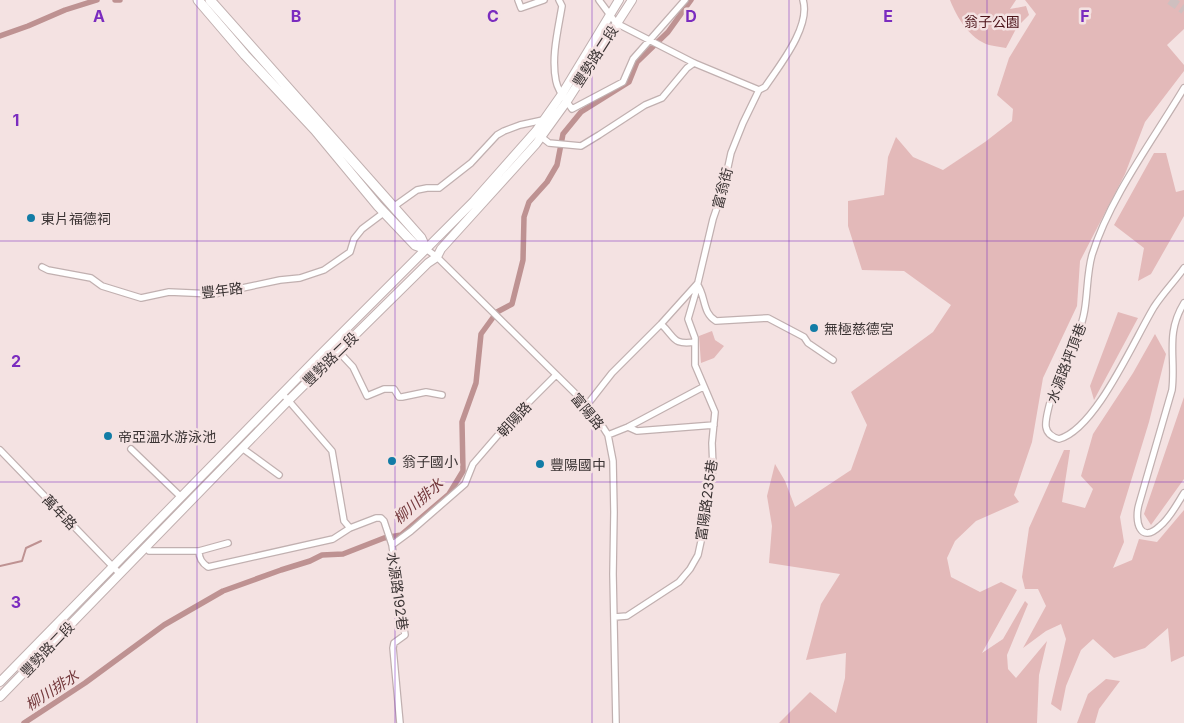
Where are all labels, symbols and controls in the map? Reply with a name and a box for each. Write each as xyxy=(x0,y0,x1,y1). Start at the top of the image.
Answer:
text: A xyxy=(93,6,105,26)
text: B xyxy=(291,6,301,26)
text: C xyxy=(487,6,499,26)
text: D xyxy=(685,6,697,26)
text: E xyxy=(883,6,893,26)
text: F xyxy=(1080,6,1090,26)
park label: 翁子公園 xyxy=(964,13,1020,30)
street label: 豐勢路二段 xyxy=(569,22,621,90)
text: 1 xyxy=(13,110,19,130)
street label: 富翁街 xyxy=(708,166,736,210)
place label: 東片福德祠 xyxy=(41,210,111,227)
marker: 東片福德祠 xyxy=(25,212,37,224)
street label: 豐年路 xyxy=(200,279,244,301)
place label: 無極慈德宮 xyxy=(824,320,894,337)
street label: 水源路坪頂巷 xyxy=(1043,321,1089,405)
marker: 無極慈德宮 xyxy=(808,322,820,334)
street label: 豐勢路二段 xyxy=(299,329,361,389)
text: 2 xyxy=(11,351,21,371)
street label: 富陽路 xyxy=(568,389,608,433)
street label: 朝陽路 xyxy=(493,398,535,440)
place label: 帝亞溫水游泳池 xyxy=(118,428,216,445)
marker: 帝亞溫水游泳池 xyxy=(102,430,114,442)
place label: 翁子國小 xyxy=(402,453,458,470)
marker: 翁子國小 xyxy=(386,455,398,467)
place label: 豐陽國中 xyxy=(550,456,606,473)
marker: 豐陽國中 xyxy=(534,458,546,470)
street label: 富陽路235巷 xyxy=(692,458,720,542)
water label: 柳川排水 xyxy=(389,473,448,528)
street label: 萬年路 xyxy=(39,491,81,533)
street label: 水源路192巷 xyxy=(384,551,412,631)
text: 3 xyxy=(11,592,21,612)
street label: 豐勢路二段 xyxy=(17,618,77,680)
water label: 柳川排水 xyxy=(22,665,83,714)

